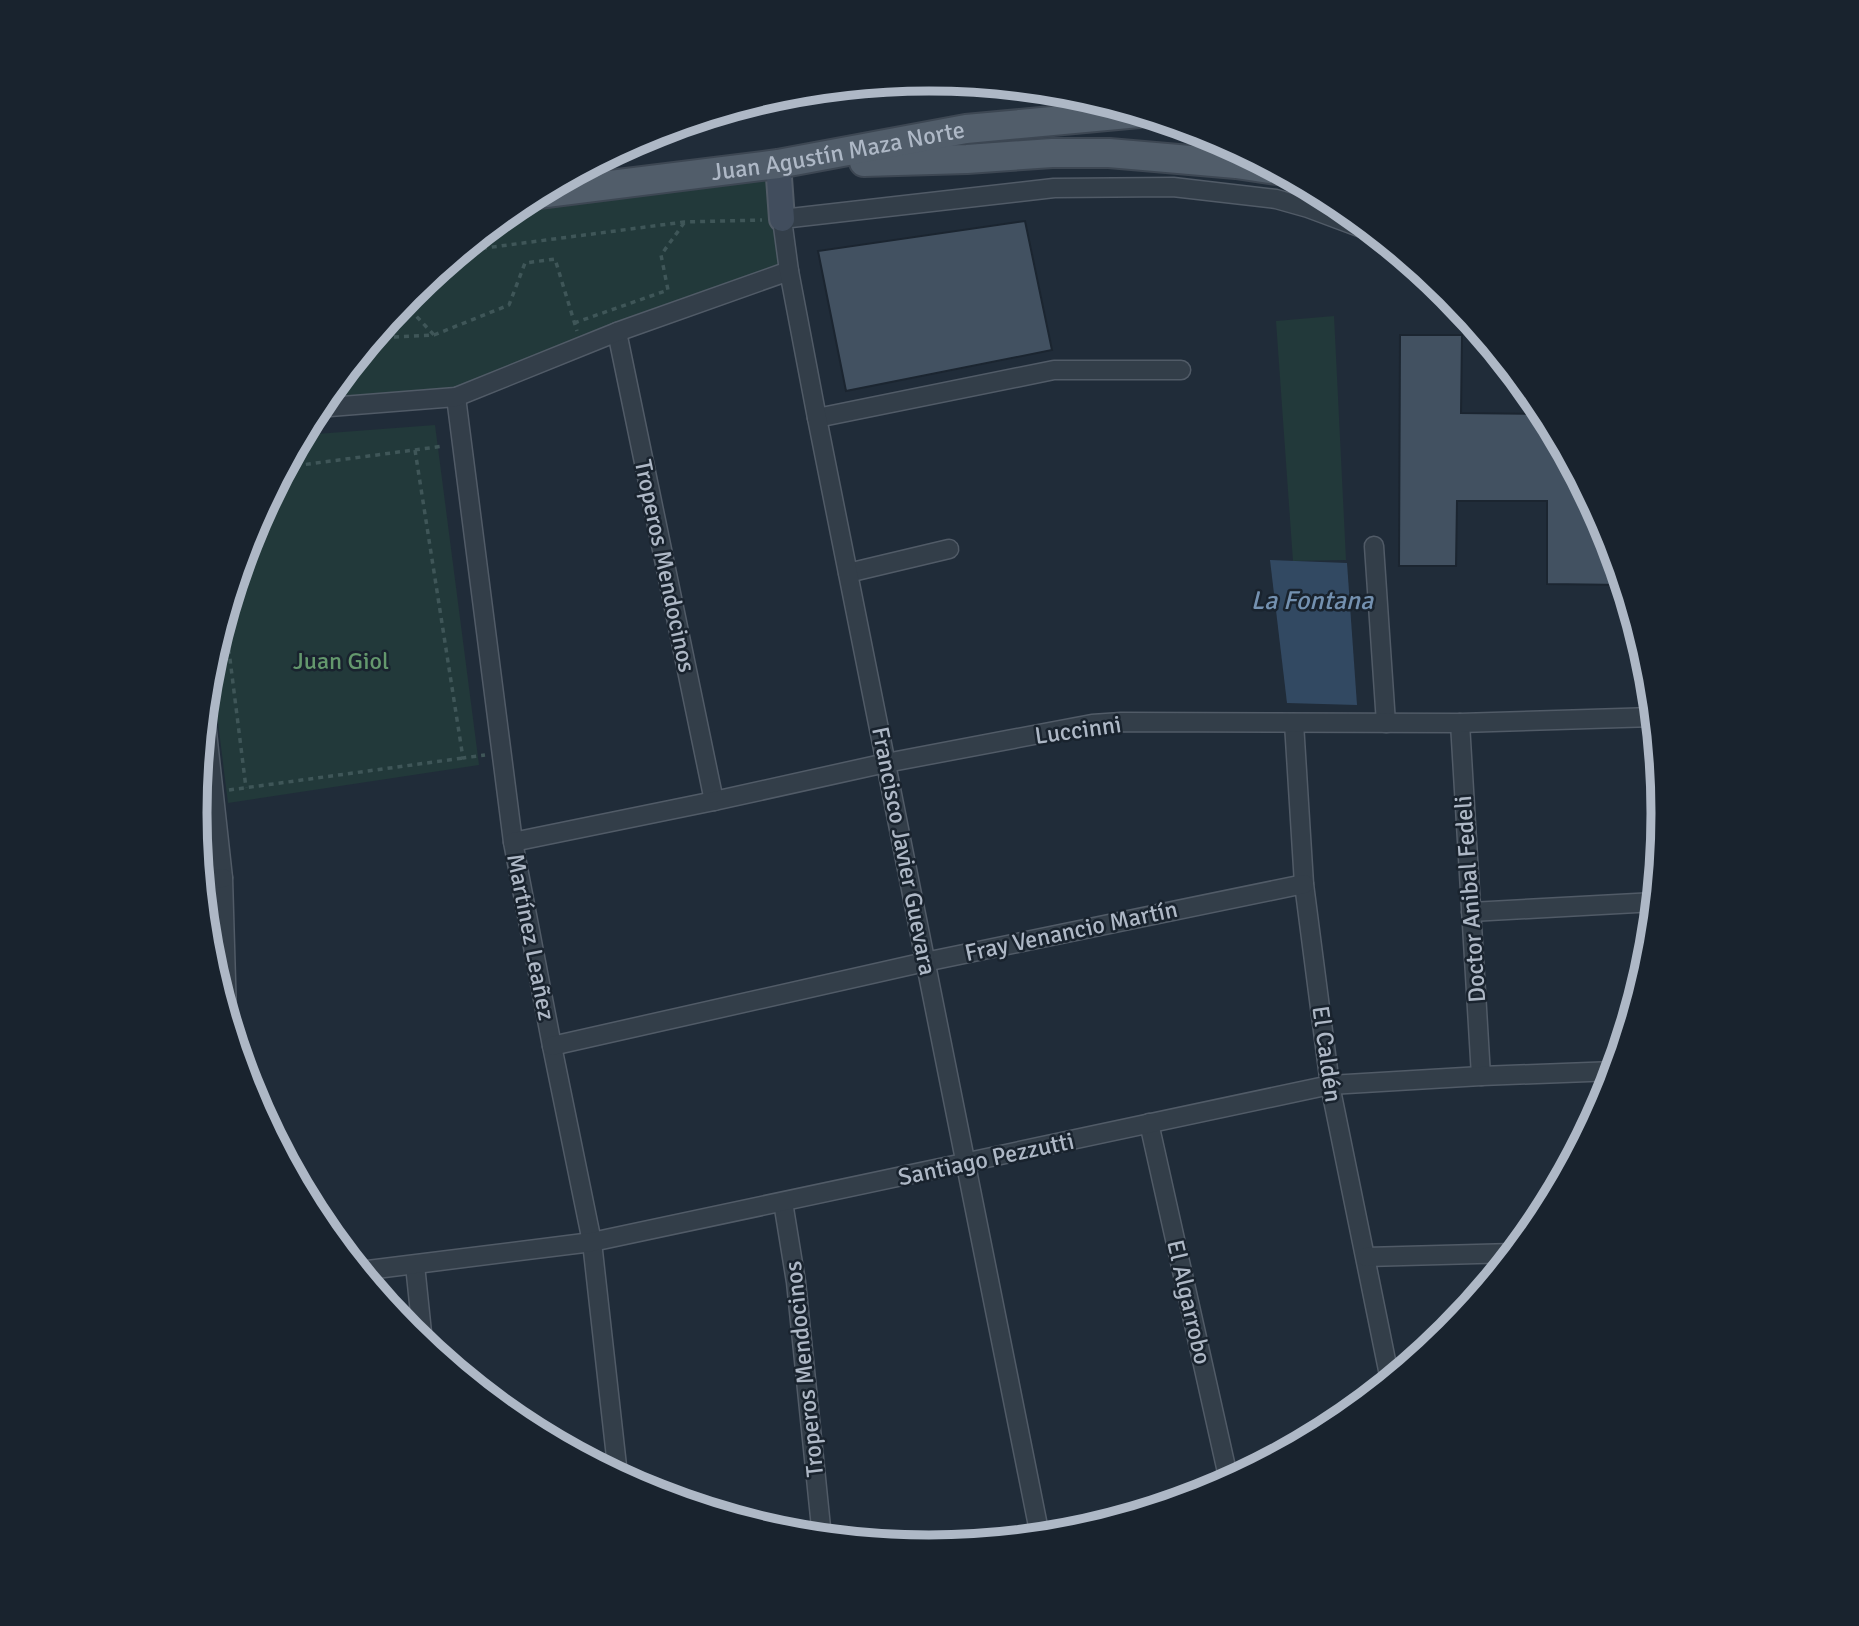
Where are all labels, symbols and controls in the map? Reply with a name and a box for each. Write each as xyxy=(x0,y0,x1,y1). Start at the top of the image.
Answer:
street label: Juan Agustín Maza Norte xyxy=(709,115,967,187)
street label: Troperos Mendocinos xyxy=(628,457,702,675)
water label: La Fontana xyxy=(1251,585,1374,617)
park label: Juan Giol xyxy=(293,646,389,676)
street label: Luccinni xyxy=(1033,709,1123,751)
street label: Francisco Javier Guevara xyxy=(865,724,943,978)
street label: Doctor Anibal Fedeli xyxy=(1448,794,1492,1004)
street label: Martínez Leañez xyxy=(500,851,562,1023)
street label: Fray Venancio Martín xyxy=(962,894,1180,968)
street label: El Caldén xyxy=(1305,1004,1349,1104)
street label: Santiago Pezzutti xyxy=(895,1126,1077,1192)
street label: El Algarrobo xyxy=(1160,1237,1218,1367)
street label: Troperos Mendocinos xyxy=(778,1260,830,1478)

